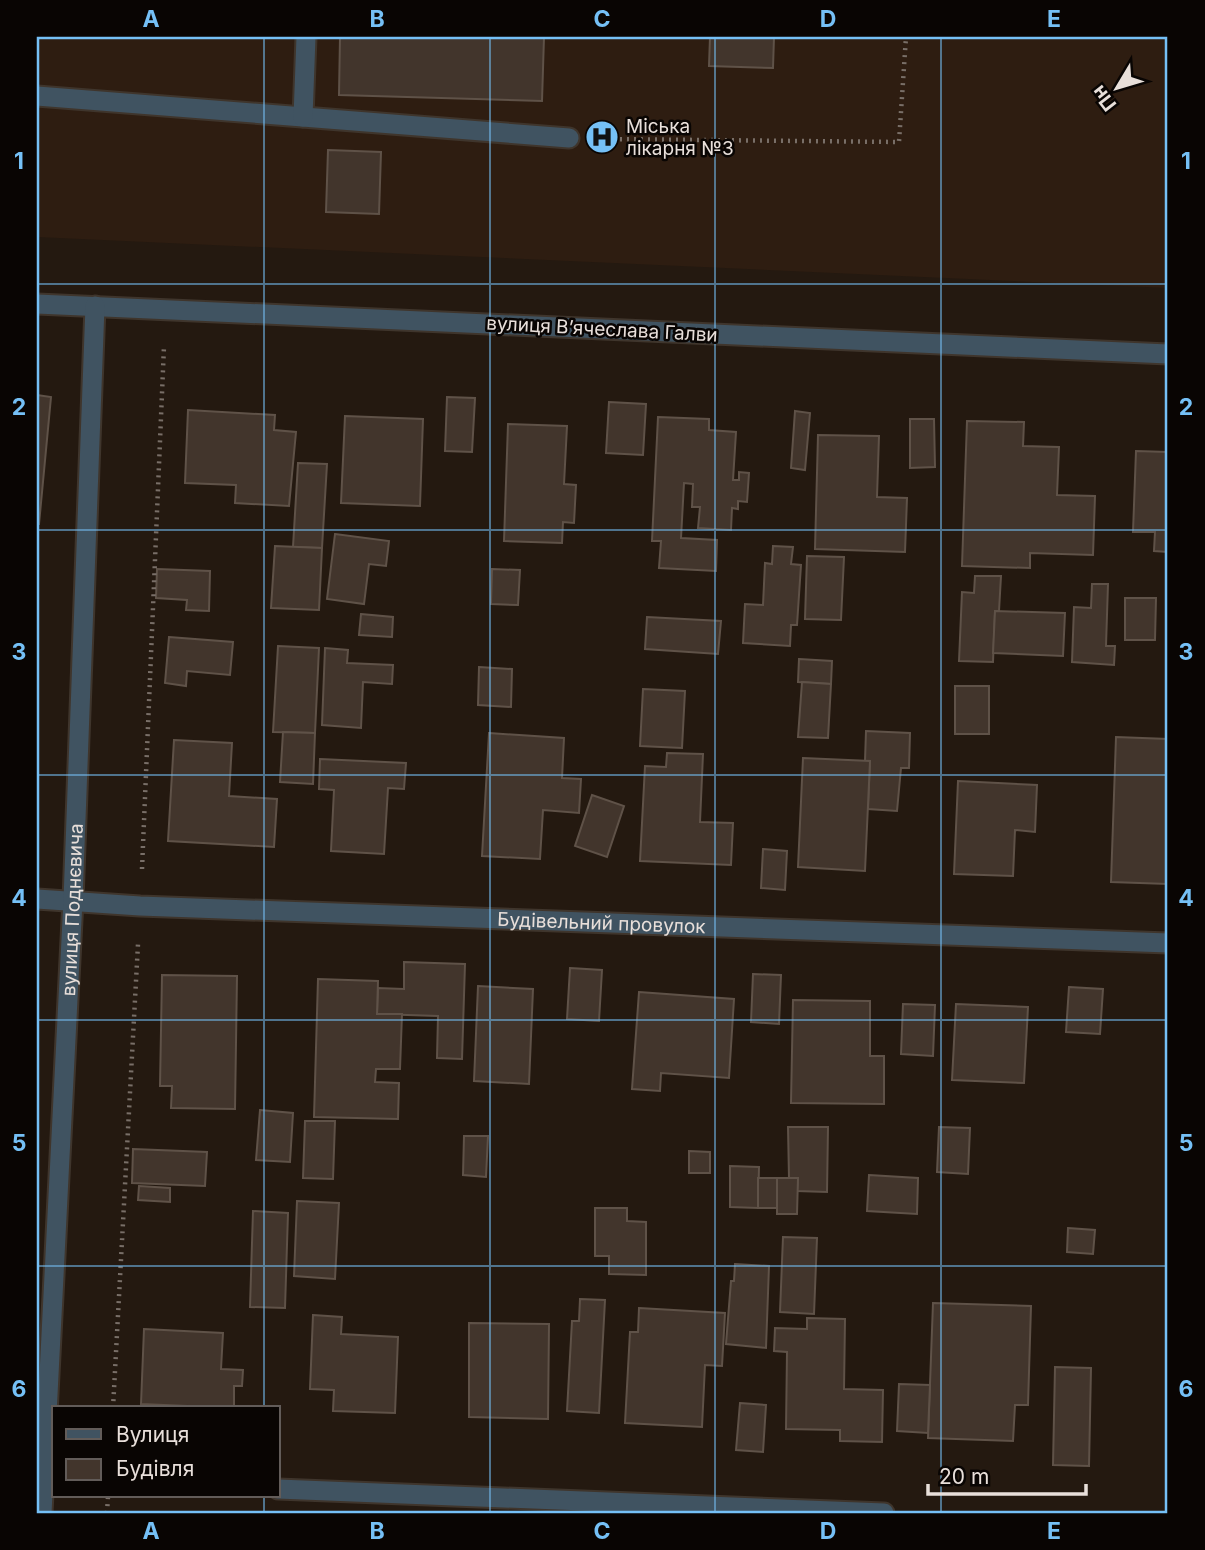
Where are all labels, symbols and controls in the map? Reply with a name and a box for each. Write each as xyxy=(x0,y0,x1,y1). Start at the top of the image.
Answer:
text: A xyxy=(142,5,160,33)
text: B xyxy=(369,5,385,33)
text: C xyxy=(593,5,611,33)
text: D xyxy=(820,5,836,33)
text: E xyxy=(1047,5,1061,33)
north arrow xyxy=(1082,52,1152,122)
text: Пн xyxy=(1087,81,1121,115)
place label: Міська лікарня №3 xyxy=(626,115,734,160)
hospital icon: Міська лікарня №3 xyxy=(583,118,621,156)
text: 1 xyxy=(14,147,24,175)
text: 1 xyxy=(1181,147,1191,175)
street label: вулиця Вʼячеслава Галви xyxy=(486,311,718,347)
text: 2 xyxy=(12,393,26,421)
text: 2 xyxy=(1179,393,1193,421)
text: 3 xyxy=(12,638,26,666)
text: 3 xyxy=(1179,638,1193,666)
street label: вулиця Поднєвича xyxy=(57,823,87,997)
text: 4 xyxy=(11,884,27,912)
text: 4 xyxy=(1178,884,1194,912)
street label: Будівельний провулок xyxy=(497,907,707,938)
text: 5 xyxy=(12,1129,26,1157)
text: 5 xyxy=(1179,1129,1193,1157)
text: 6 xyxy=(12,1375,26,1403)
text: 6 xyxy=(1179,1375,1193,1403)
legend xyxy=(52,1406,280,1498)
text: Вулиця xyxy=(116,1422,189,1447)
scale bar xyxy=(928,1452,1086,1496)
text: Будівля xyxy=(116,1456,194,1481)
text: 20 m xyxy=(939,1464,989,1489)
text: A xyxy=(142,1517,160,1545)
text: B xyxy=(369,1517,385,1545)
text: C xyxy=(593,1517,611,1545)
text: D xyxy=(820,1517,836,1545)
text: E xyxy=(1047,1517,1061,1545)

